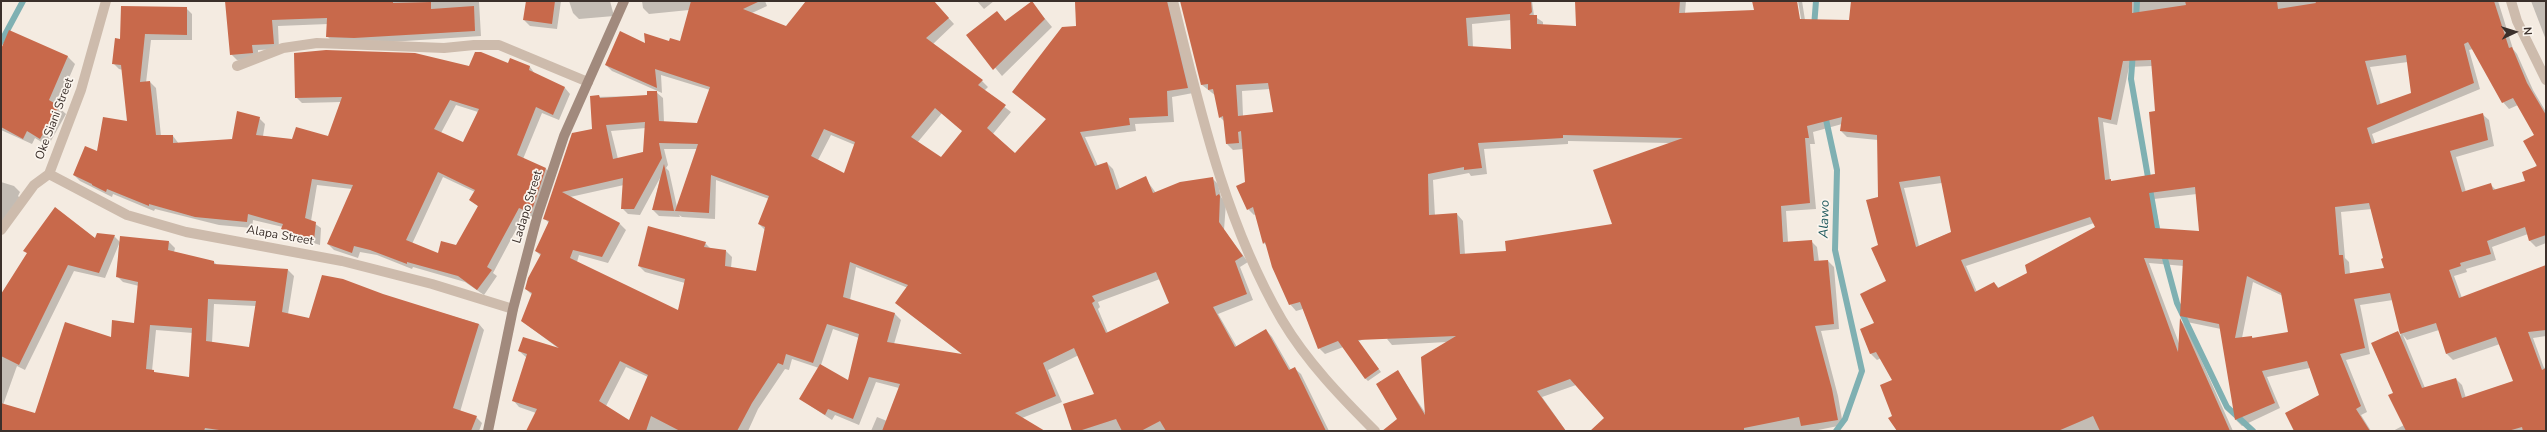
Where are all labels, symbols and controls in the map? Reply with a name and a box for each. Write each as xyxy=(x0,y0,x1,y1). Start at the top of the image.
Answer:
north arrow xyxy=(2495,12,2535,52)
text: N xyxy=(2520,26,2535,36)
street label: Oke Siani Street xyxy=(33,76,77,162)
street label: Ladapo Street xyxy=(510,169,546,245)
water label: Alawo xyxy=(1817,200,1833,238)
street label: Alapa Street xyxy=(245,223,315,249)

